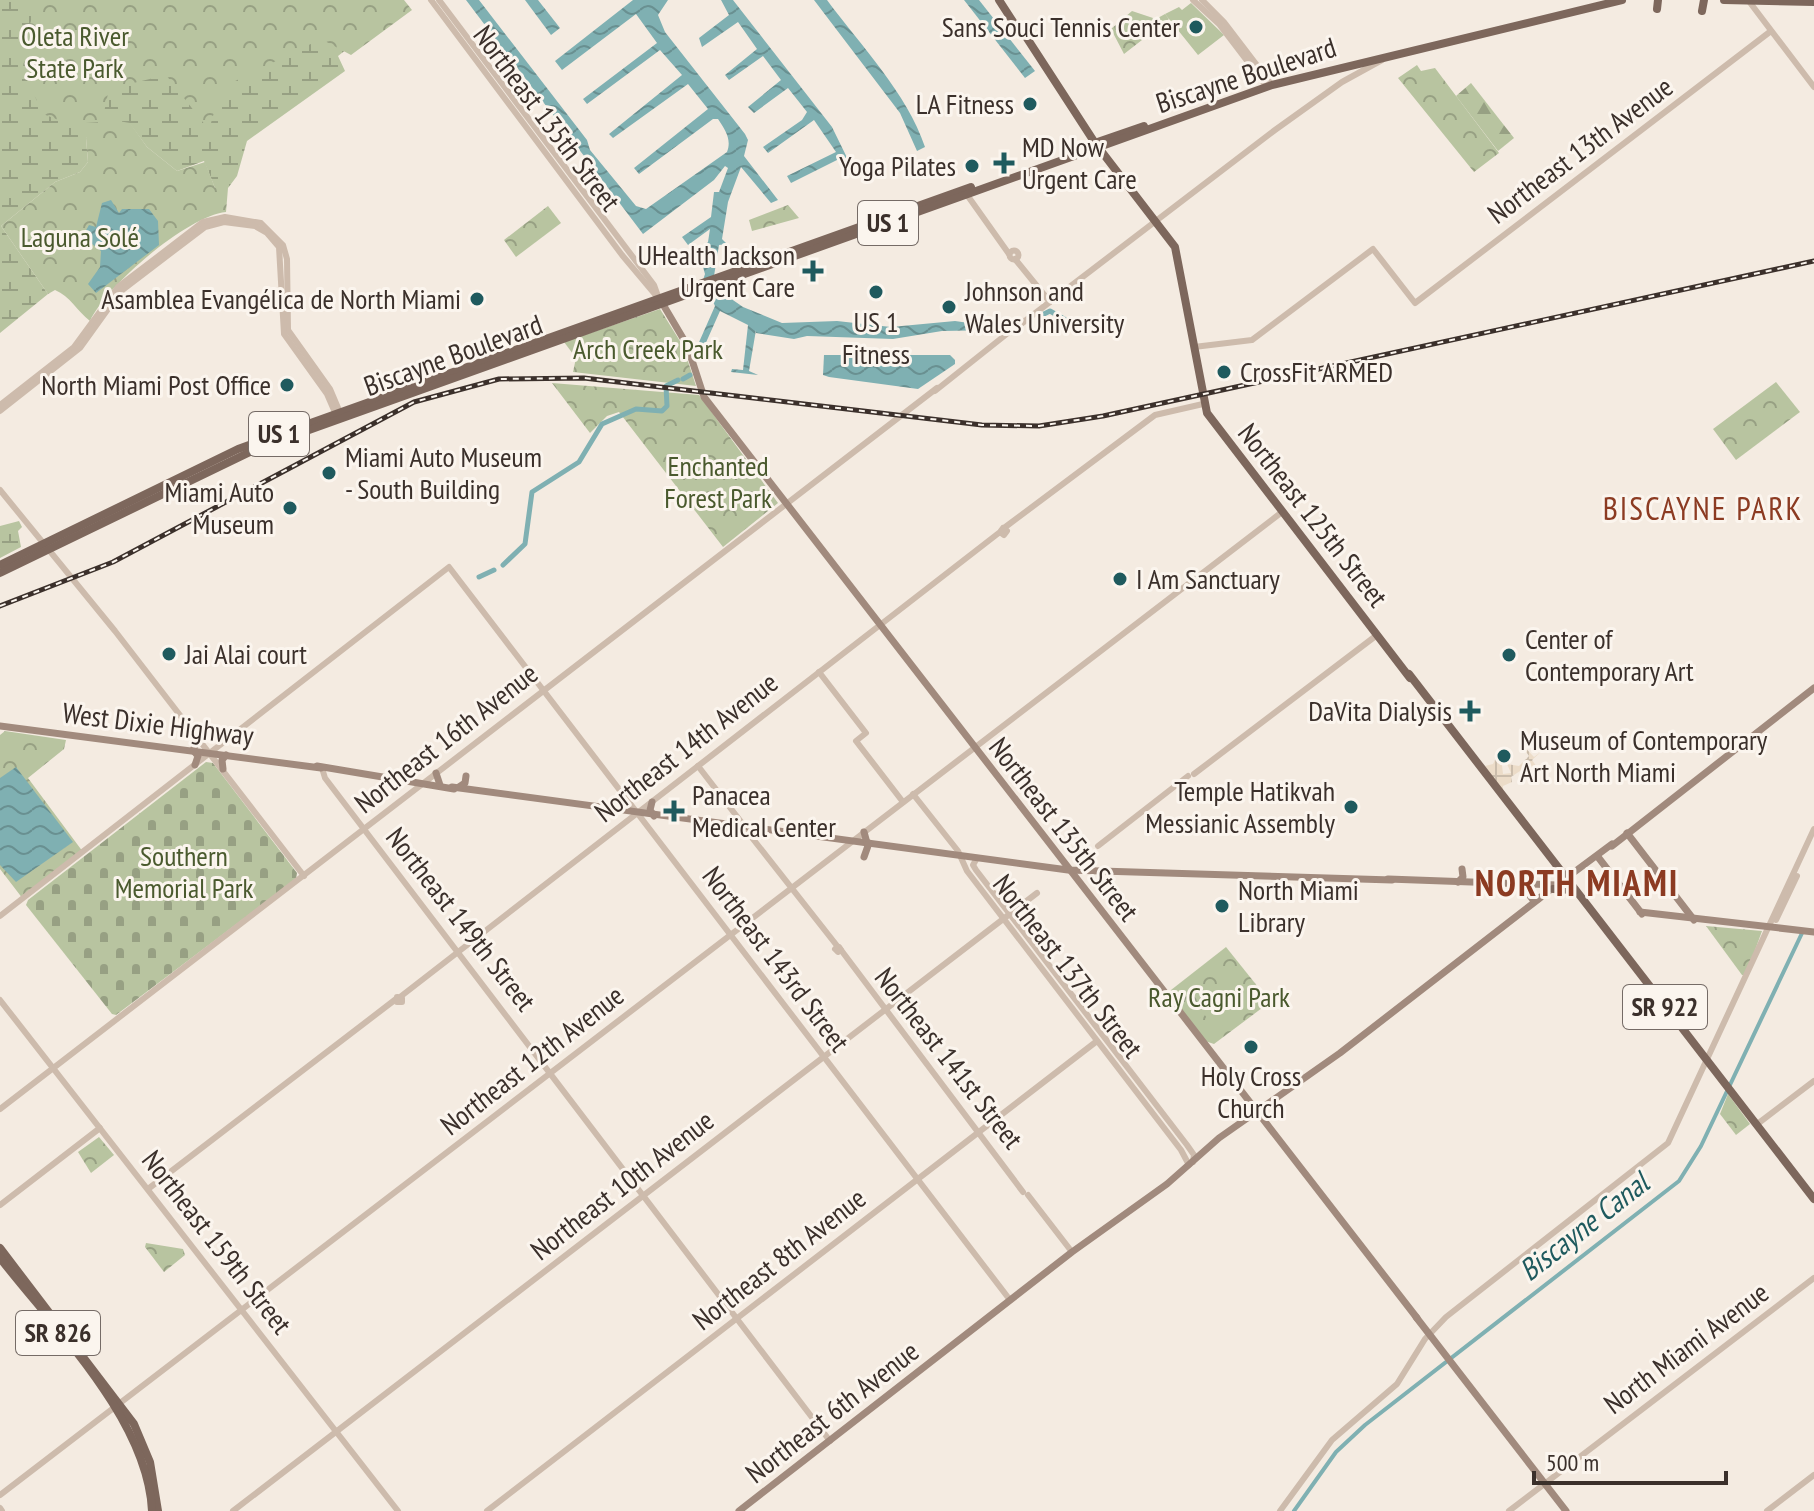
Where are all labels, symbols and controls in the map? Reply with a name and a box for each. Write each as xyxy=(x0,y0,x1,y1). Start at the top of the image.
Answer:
place label: Sans Souci Tennis Center xyxy=(942,8,1180,45)
park label: Oleta River State Park xyxy=(21,17,129,86)
street label: Northeast 135th Street xyxy=(465,17,629,218)
marker: Sans Souci Tennis Center xyxy=(1187,18,1205,36)
street label: Biscayne Boulevard xyxy=(1151,28,1341,121)
street label: Northeast 13th Avenue xyxy=(1480,68,1680,231)
place label: LA Fitness xyxy=(916,85,1014,122)
marker: LA Fitness xyxy=(1021,95,1039,113)
place label: MD Now Urgent Care xyxy=(1022,128,1137,197)
place label: Yoga Pilates xyxy=(839,147,956,184)
marker: MD Now Urgent Care xyxy=(993,152,1015,174)
marker: Yoga Pilates xyxy=(963,157,981,175)
road number: US 1 xyxy=(858,201,918,245)
park label: Laguna Solé xyxy=(21,218,139,255)
place label: UHealth Jackson Urgent Care xyxy=(638,236,795,305)
marker: UHealth Jackson Urgent Care xyxy=(802,260,824,282)
place label: Johnson and Wales University xyxy=(964,272,1125,341)
place label: Asamblea Evangélica de North Miami xyxy=(101,280,461,317)
marker: US 1 Fitness xyxy=(867,283,885,301)
marker: Asamblea Evangélica de North Miami xyxy=(468,290,486,308)
marker: Johnson and Wales University xyxy=(940,298,958,316)
place label: US 1 Fitness xyxy=(842,303,910,372)
street label: Biscayne Boulevard xyxy=(359,305,547,404)
park label: Arch Creek Park xyxy=(573,330,723,367)
place label: CrossFit ARMED xyxy=(1240,353,1393,390)
marker: CrossFit ARMED xyxy=(1215,363,1233,381)
place label: North Miami Post Office xyxy=(41,366,271,403)
marker: North Miami Post Office xyxy=(278,376,296,394)
road number: US 1 xyxy=(249,412,309,456)
street label: Northeast 125th Street xyxy=(1230,415,1397,614)
place label: Miami Auto Museum - South Building xyxy=(345,438,542,507)
park label: Enchanted Forest Park xyxy=(664,447,772,516)
marker: Miami Auto Museum - South Building xyxy=(320,464,338,482)
place label: Miami Auto Museum xyxy=(164,473,274,542)
district label: BISCAYNE PARK xyxy=(1603,487,1803,529)
marker: Miami Auto Museum xyxy=(281,499,299,517)
place label: I Am Sanctuary xyxy=(1136,560,1280,597)
marker: I Am Sanctuary xyxy=(1111,570,1129,588)
place label: Center of Contemporary Art xyxy=(1525,620,1694,689)
place label: Jai Alai court xyxy=(184,635,307,672)
marker: Jai Alai court xyxy=(160,645,178,663)
marker: Center of Contemporary Art xyxy=(1500,646,1518,664)
street label: Northeast 16th Avenue xyxy=(347,655,545,821)
street label: Northeast 14th Avenue xyxy=(587,664,785,830)
place label: DaVita Dialysis xyxy=(1308,692,1452,729)
street label: West Dixie Highway xyxy=(60,693,256,754)
marker: DaVita Dialysis xyxy=(1459,700,1481,722)
place label: Museum of Contemporary Art North Miami xyxy=(1520,721,1768,790)
street label: Northeast 135th Street xyxy=(981,729,1148,928)
marker: Museum of Contemporary Art North Miami xyxy=(1495,747,1513,765)
place label: Temple Hatikvah Messianic Assembly xyxy=(1145,772,1335,841)
place label: Panacea Medical Center xyxy=(692,776,836,845)
marker: Temple Hatikvah Messianic Assembly xyxy=(1342,798,1360,816)
marker: Panacea Medical Center xyxy=(663,800,685,822)
street label: Northeast 149th Street xyxy=(378,819,545,1018)
park label: Southern Memorial Park xyxy=(115,837,254,906)
street label: Northeast 143rd Street xyxy=(695,859,858,1059)
district label: NORTH MIAMI xyxy=(1475,859,1679,906)
street label: Northeast 137th Street xyxy=(985,866,1152,1065)
place label: North Miami Library xyxy=(1238,871,1359,940)
marker: North Miami Library xyxy=(1213,897,1231,915)
street label: Northeast 141st Street xyxy=(867,960,1032,1156)
street label: Northeast 12th Avenue xyxy=(433,977,631,1143)
park label: Ray Cagni Park xyxy=(1148,978,1290,1015)
road number: SR 922 xyxy=(1623,985,1707,1029)
marker: Holy Cross Church xyxy=(1242,1038,1260,1056)
place label: Holy Cross Church xyxy=(1201,1057,1301,1126)
street label: Northeast 10th Avenue xyxy=(523,1102,721,1268)
street label: Northeast 159th Street xyxy=(134,1142,301,1341)
water label: Biscayne Canal xyxy=(1510,1161,1658,1289)
street label: Northeast 8th Avenue xyxy=(685,1179,873,1338)
street label: North Miami Avenue xyxy=(1596,1274,1775,1422)
road number: SR 826 xyxy=(16,1311,100,1355)
street label: Northeast 6th Avenue xyxy=(738,1332,926,1491)
scale bar xyxy=(1534,1435,1726,1485)
text: 500 m xyxy=(1546,1447,1599,1478)

